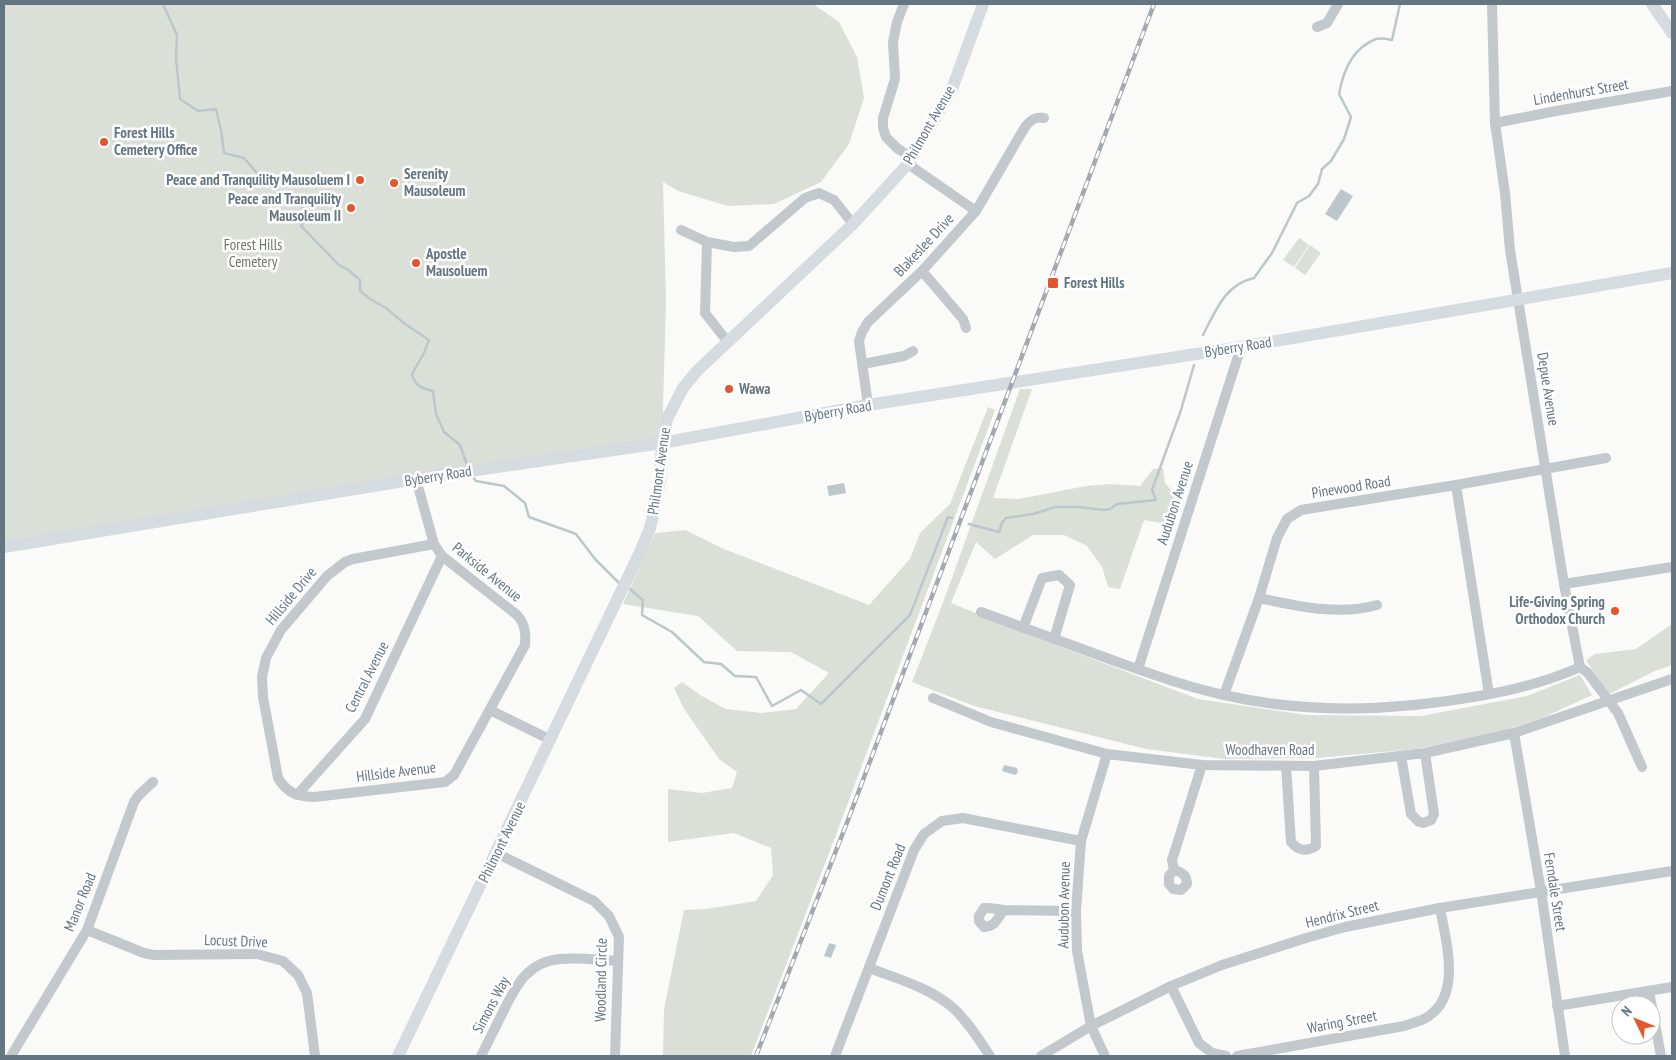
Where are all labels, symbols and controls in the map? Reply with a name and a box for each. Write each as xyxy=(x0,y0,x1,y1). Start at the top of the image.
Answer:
street label: Lindenhurst Street xyxy=(1532,74,1630,109)
street label: Philmont Avenue xyxy=(898,82,959,168)
place label: Forest Hills Cemetery Office xyxy=(114,123,198,159)
marker: Forest Hills Cemetery Office xyxy=(98,136,110,148)
place label: Serenity Mausoleum xyxy=(404,164,466,200)
place label: Peace and Tranquility Mausoluem I xyxy=(166,170,350,189)
marker: Peace and Tranquility Mausoluem I xyxy=(354,174,366,186)
marker: Serenity Mausoleum xyxy=(388,177,400,189)
place label: Peace and Tranquility Mausoleum II xyxy=(228,189,342,225)
marker: Peace and Tranquility Mausoleum II xyxy=(345,202,357,214)
street label: Blakeslee Drive xyxy=(890,209,958,280)
park label: Forest Hills Cemetery xyxy=(224,235,282,271)
place label: Apostle Mausoluem xyxy=(425,244,488,280)
marker: Apostle Mausoluem xyxy=(410,257,422,269)
place label: Forest Hills xyxy=(1064,273,1124,292)
marker: Forest Hills xyxy=(1046,276,1060,290)
street label: Byberry Road xyxy=(1203,332,1273,361)
street label: Depue Avenue xyxy=(1533,351,1564,427)
place label: Wawa xyxy=(738,379,770,398)
marker: Wawa xyxy=(723,383,735,395)
street label: Byberry Road xyxy=(803,395,873,426)
street label: Philmont Avenue xyxy=(643,426,674,516)
street label: Audubon Avenue xyxy=(1152,459,1197,547)
street label: Byberry Road xyxy=(403,461,473,490)
street label: Pinewood Road xyxy=(1310,471,1392,502)
street label: Parkside Avenue xyxy=(449,538,526,605)
street label: Hillside Drive xyxy=(261,563,320,629)
place label: Life-Giving Spring Orthodox Church xyxy=(1509,592,1605,628)
marker: Life-Giving Spring Orthodox Church xyxy=(1609,605,1621,617)
street label: Central Avenue xyxy=(340,638,393,716)
street label: Woodhaven Road xyxy=(1226,740,1314,759)
street label: Hillside Avenue xyxy=(355,757,437,786)
street label: Philmont Avenue xyxy=(474,798,529,885)
street label: Dumont Road xyxy=(866,841,909,913)
street label: Ferndale Street xyxy=(1540,851,1571,933)
street label: Audubon Avenue xyxy=(1053,861,1074,949)
street label: Manor Road xyxy=(59,870,100,934)
street label: Hendrix Street xyxy=(1303,895,1380,932)
street label: Locust Drive xyxy=(204,930,268,951)
street label: Woodland Circle xyxy=(590,938,611,1022)
street label: Simons Way xyxy=(468,973,514,1036)
north arrow xyxy=(1611,995,1661,1045)
text: N xyxy=(1617,1002,1636,1020)
street label: Waring Street xyxy=(1306,1005,1378,1038)

